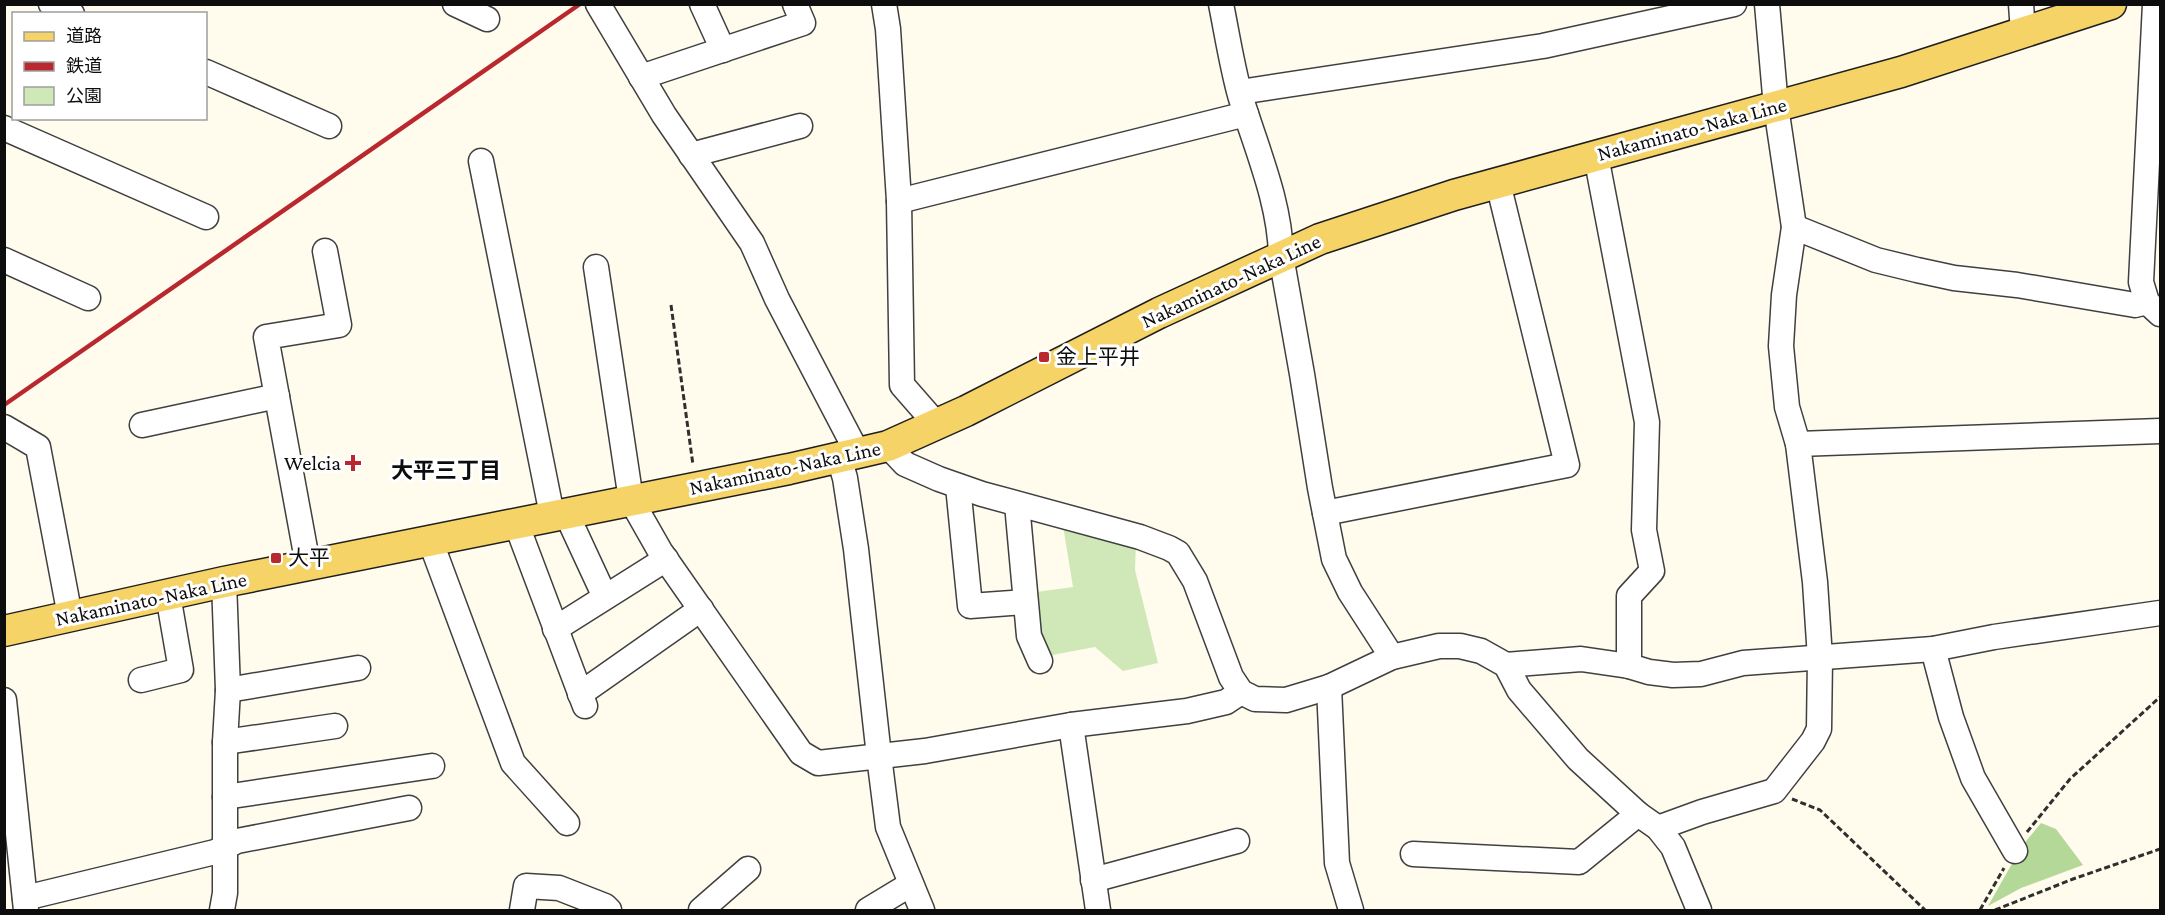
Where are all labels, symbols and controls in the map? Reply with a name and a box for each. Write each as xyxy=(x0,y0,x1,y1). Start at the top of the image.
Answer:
legend xyxy=(12,12,207,120)
text: 道路 xyxy=(66,26,102,46)
text: 鉄道 xyxy=(66,56,102,76)
text: 公園 xyxy=(66,86,102,106)
street label: Nakaminato-Naka Line xyxy=(1595,92,1789,166)
street label: Nakaminato-Naka Line xyxy=(1138,229,1324,333)
place label: 金上平井 xyxy=(1056,345,1140,369)
marker: 金上平井 xyxy=(1037,350,1051,364)
street label: Nakaminato-Naka Line xyxy=(687,436,883,500)
place label: Welcia xyxy=(284,451,341,475)
marker: Welcia xyxy=(346,456,360,470)
district label: 大平三丁目 xyxy=(391,458,501,483)
place label: 大平 xyxy=(288,546,330,570)
marker: 大平 xyxy=(269,551,283,565)
street label: Nakaminato-Naka Line xyxy=(53,567,249,631)

